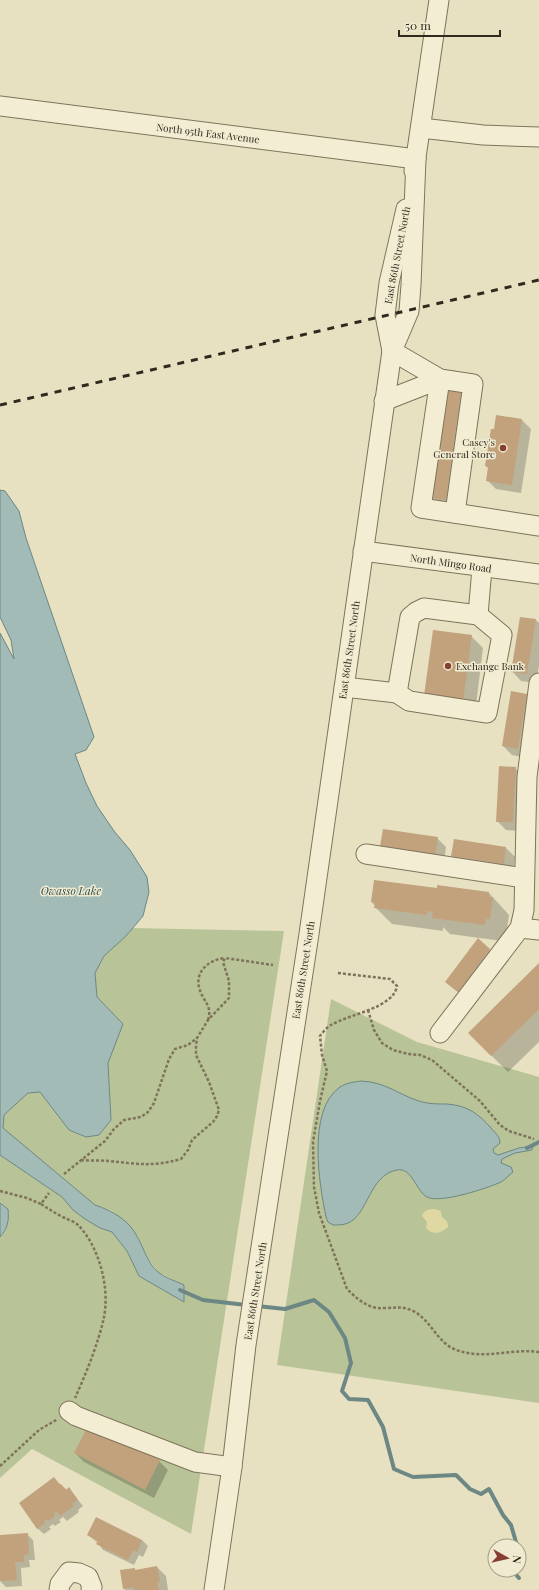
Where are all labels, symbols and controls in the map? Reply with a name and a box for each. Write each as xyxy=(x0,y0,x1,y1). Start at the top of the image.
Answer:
scale bar xyxy=(399,12,500,38)
text: 50 m xyxy=(405,17,431,33)
street label: North 95th East Avenue xyxy=(156,120,260,146)
street label: East 86th Street North xyxy=(381,205,413,305)
place label: Casey's General Store xyxy=(433,435,495,461)
marker: Casey's General Store xyxy=(498,443,508,453)
street label: North Mingo Road xyxy=(409,550,493,576)
street label: East 86th Street North xyxy=(335,600,363,700)
place label: Exchange Bank xyxy=(456,659,525,673)
marker: Exchange Bank xyxy=(443,661,453,671)
water label: Owasso Lake xyxy=(41,883,101,898)
street label: East 86th Street North xyxy=(288,920,318,1020)
street label: East 86th Street North xyxy=(240,1241,270,1341)
north arrow xyxy=(487,1538,527,1578)
text: N xyxy=(509,1554,525,1564)

